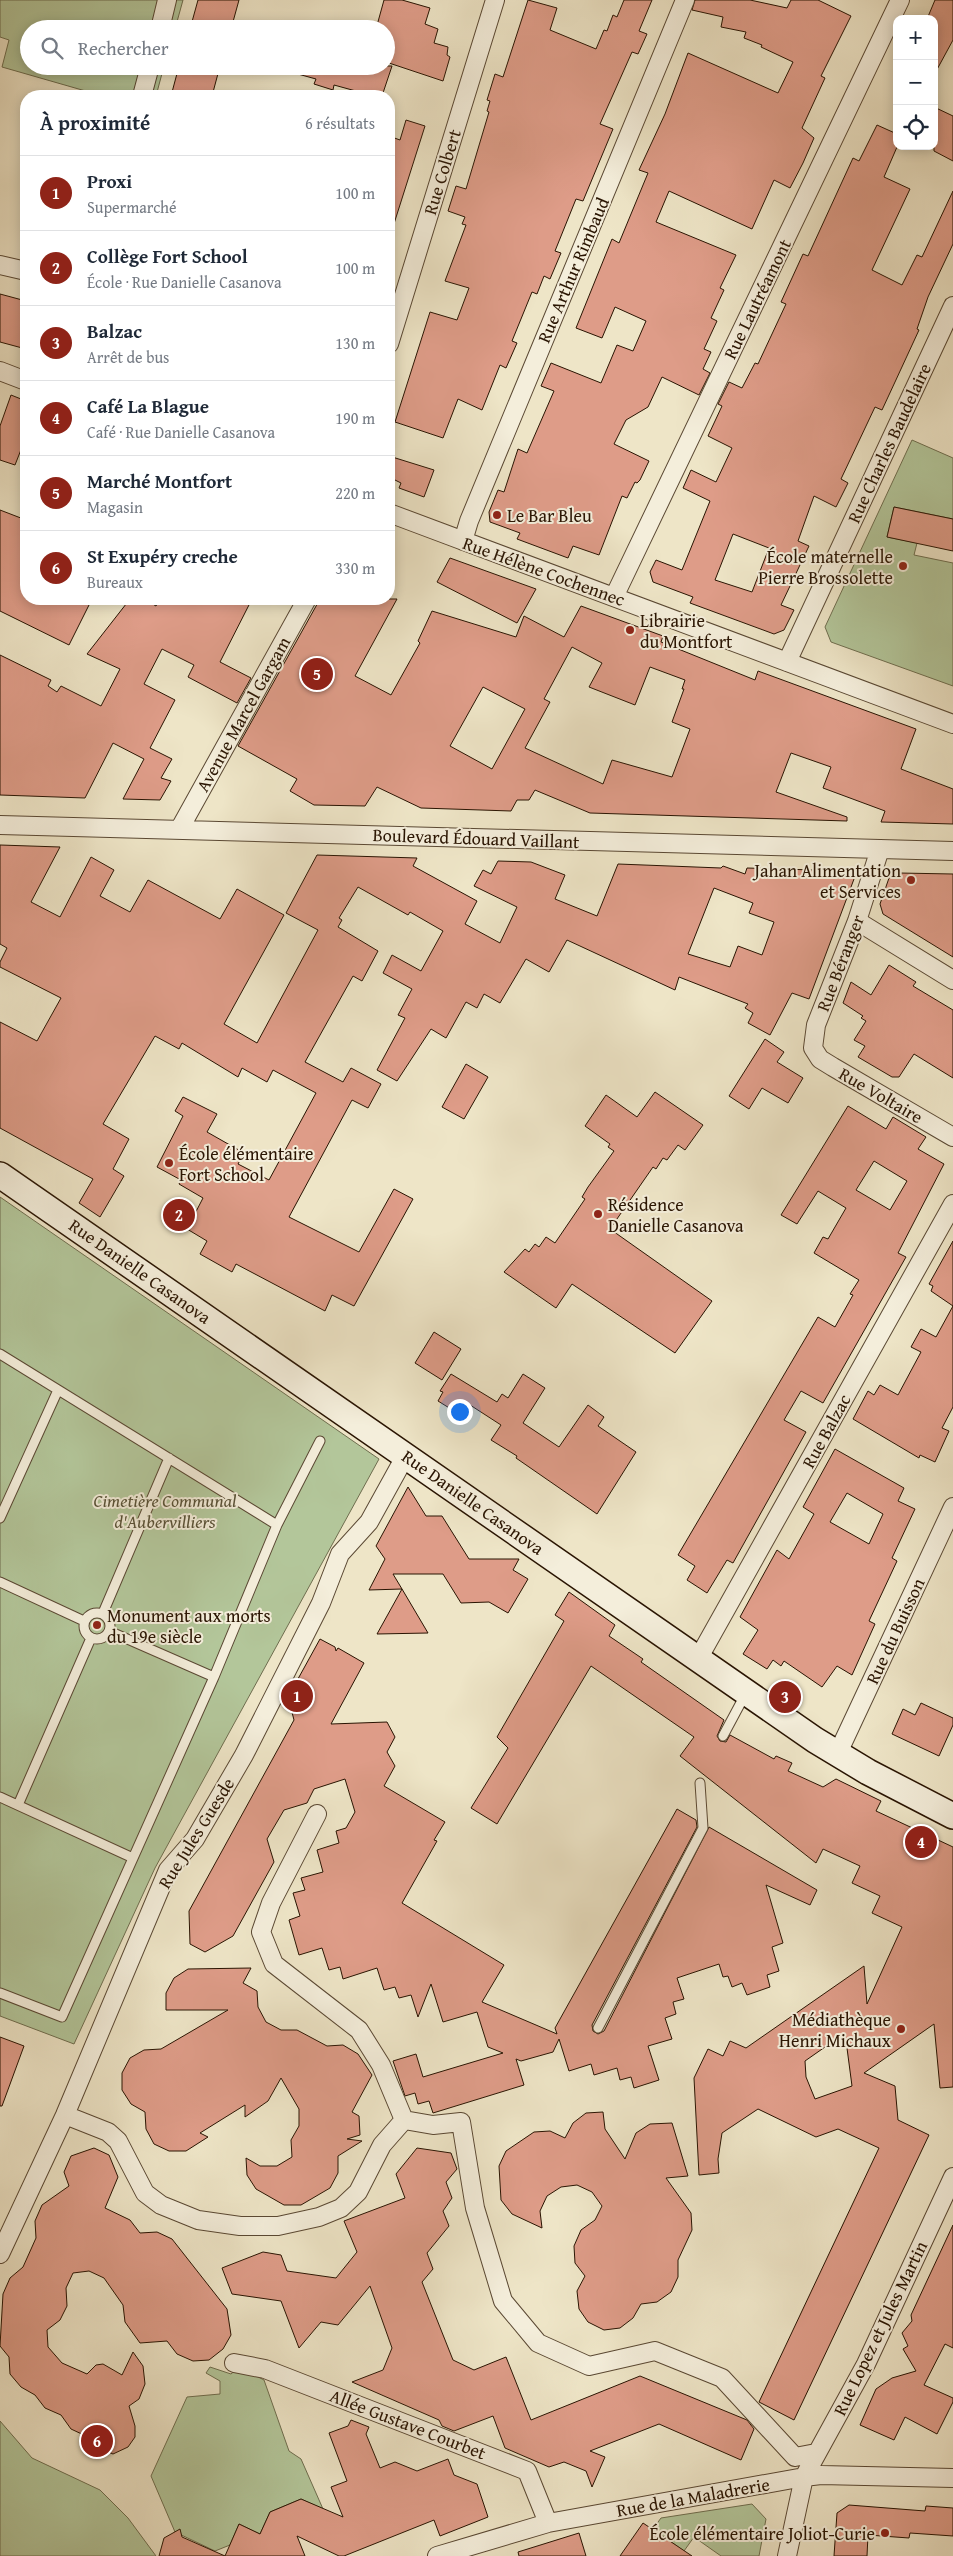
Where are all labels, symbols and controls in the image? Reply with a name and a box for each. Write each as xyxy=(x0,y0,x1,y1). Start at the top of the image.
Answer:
map controls xyxy=(893,15,938,150)
button: + xyxy=(893,15,938,60)
search box xyxy=(20,20,395,75)
icon: search xyxy=(38,34,66,62)
text: Rechercher xyxy=(78,34,169,62)
button: − xyxy=(893,60,938,105)
button: locate xyxy=(893,105,938,150)
text: À proximité xyxy=(40,107,150,138)
text: 6 résultats xyxy=(305,111,375,135)
street label: Rue Colbert xyxy=(416,125,468,218)
text: Proxi xyxy=(87,167,132,195)
text: 1 xyxy=(52,181,60,205)
text: 100 m xyxy=(335,181,375,205)
street label: Rue Arthur Rimbaud xyxy=(530,193,616,347)
text: Supermarché xyxy=(87,195,177,219)
street label: Rue Lautréamont xyxy=(716,234,798,364)
text: Collège Fort School xyxy=(87,242,248,270)
text: 2 xyxy=(52,256,60,280)
text: 100 m xyxy=(335,256,375,280)
text: École · Rue Danielle Casanova xyxy=(87,270,281,294)
text: Balzac xyxy=(87,317,142,345)
text: 3 xyxy=(52,331,60,355)
text: 130 m xyxy=(335,331,375,355)
text: Arrêt de bus xyxy=(87,345,169,369)
street label: Rue Charles Baudelaire xyxy=(840,359,938,527)
text: Café La Blague xyxy=(87,392,209,420)
text: 4 xyxy=(52,406,60,430)
text: 190 m xyxy=(335,406,375,430)
text: Café · Rue Danielle Casanova xyxy=(87,420,275,444)
text: Marché Montfort xyxy=(87,467,232,495)
text: 5 xyxy=(52,481,60,505)
text: 220 m xyxy=(335,481,375,505)
text: Magasin xyxy=(87,495,143,519)
place label: Le Bar Bleu xyxy=(507,502,592,529)
marker: Le Bar Bleu xyxy=(491,509,503,521)
street label: Rue Hélène Cochennec xyxy=(459,529,629,613)
text: St Exupéry creche xyxy=(87,542,238,570)
place label: École maternelle Pierre Brossolette xyxy=(758,543,893,591)
text: 6 xyxy=(52,556,60,580)
text: 330 m xyxy=(335,556,375,580)
marker: École maternelle Pierre Brossolette xyxy=(897,560,909,572)
text: Bureaux xyxy=(87,570,143,594)
place label: Librairie du Montfort xyxy=(640,607,733,655)
marker: Librairie du Montfort xyxy=(624,624,636,636)
street label: Avenue Marcel Gargam xyxy=(189,631,297,797)
pin: 5 xyxy=(301,655,333,693)
street label: Boulevard Édouard Vaillant xyxy=(372,821,580,855)
place label: Jahan Alimentation et Services xyxy=(752,857,901,905)
marker: Jahan Alimentation et Services xyxy=(905,874,917,886)
street label: Rue Béranger xyxy=(809,910,871,1015)
street label: Rue Voltaire xyxy=(834,1060,928,1130)
place label: École élémentaire Fort School xyxy=(179,1140,313,1188)
marker: École élémentaire Fort School xyxy=(163,1157,175,1169)
place label: Résidence Danielle Casanova xyxy=(608,1191,744,1239)
pin: 2 xyxy=(163,1196,195,1234)
marker: Résidence Danielle Casanova xyxy=(592,1208,604,1220)
street label: Rue Danielle Casanova xyxy=(63,1212,217,1331)
street label: Rue Balzac xyxy=(795,1389,857,1473)
your location xyxy=(447,1399,473,1425)
street label: Rue Danielle Casanova xyxy=(396,1443,550,1562)
park label: Cimetière Communal d'Aubervilliers xyxy=(94,1487,237,1535)
street label: Rue du Buisson xyxy=(859,1573,931,1689)
place label: Monument aux morts du 19e siècle xyxy=(107,1602,271,1650)
marker: Monument aux morts du 19e siècle xyxy=(91,1619,103,1631)
pin: 1 xyxy=(281,1677,313,1715)
pin: 3 xyxy=(769,1678,801,1716)
street label: Rue Jules Guesde xyxy=(151,1772,241,1894)
pin: 4 xyxy=(905,1823,937,1861)
place label: Médiathèque Henri Michaux xyxy=(779,2006,892,2054)
marker: Médiathèque Henri Michaux xyxy=(895,2023,907,2035)
street label: Rue Lopez et Jules Martin xyxy=(826,2236,934,2420)
street label: Allée Gustave Courbet xyxy=(326,2382,491,2466)
pin: 6 xyxy=(81,2422,113,2460)
street label: Rue de la Maladrerie xyxy=(614,2470,772,2524)
place label: École élémentaire Joliot-Curie xyxy=(649,2520,875,2547)
marker: École élémentaire Joliot-Curie xyxy=(879,2527,891,2539)

